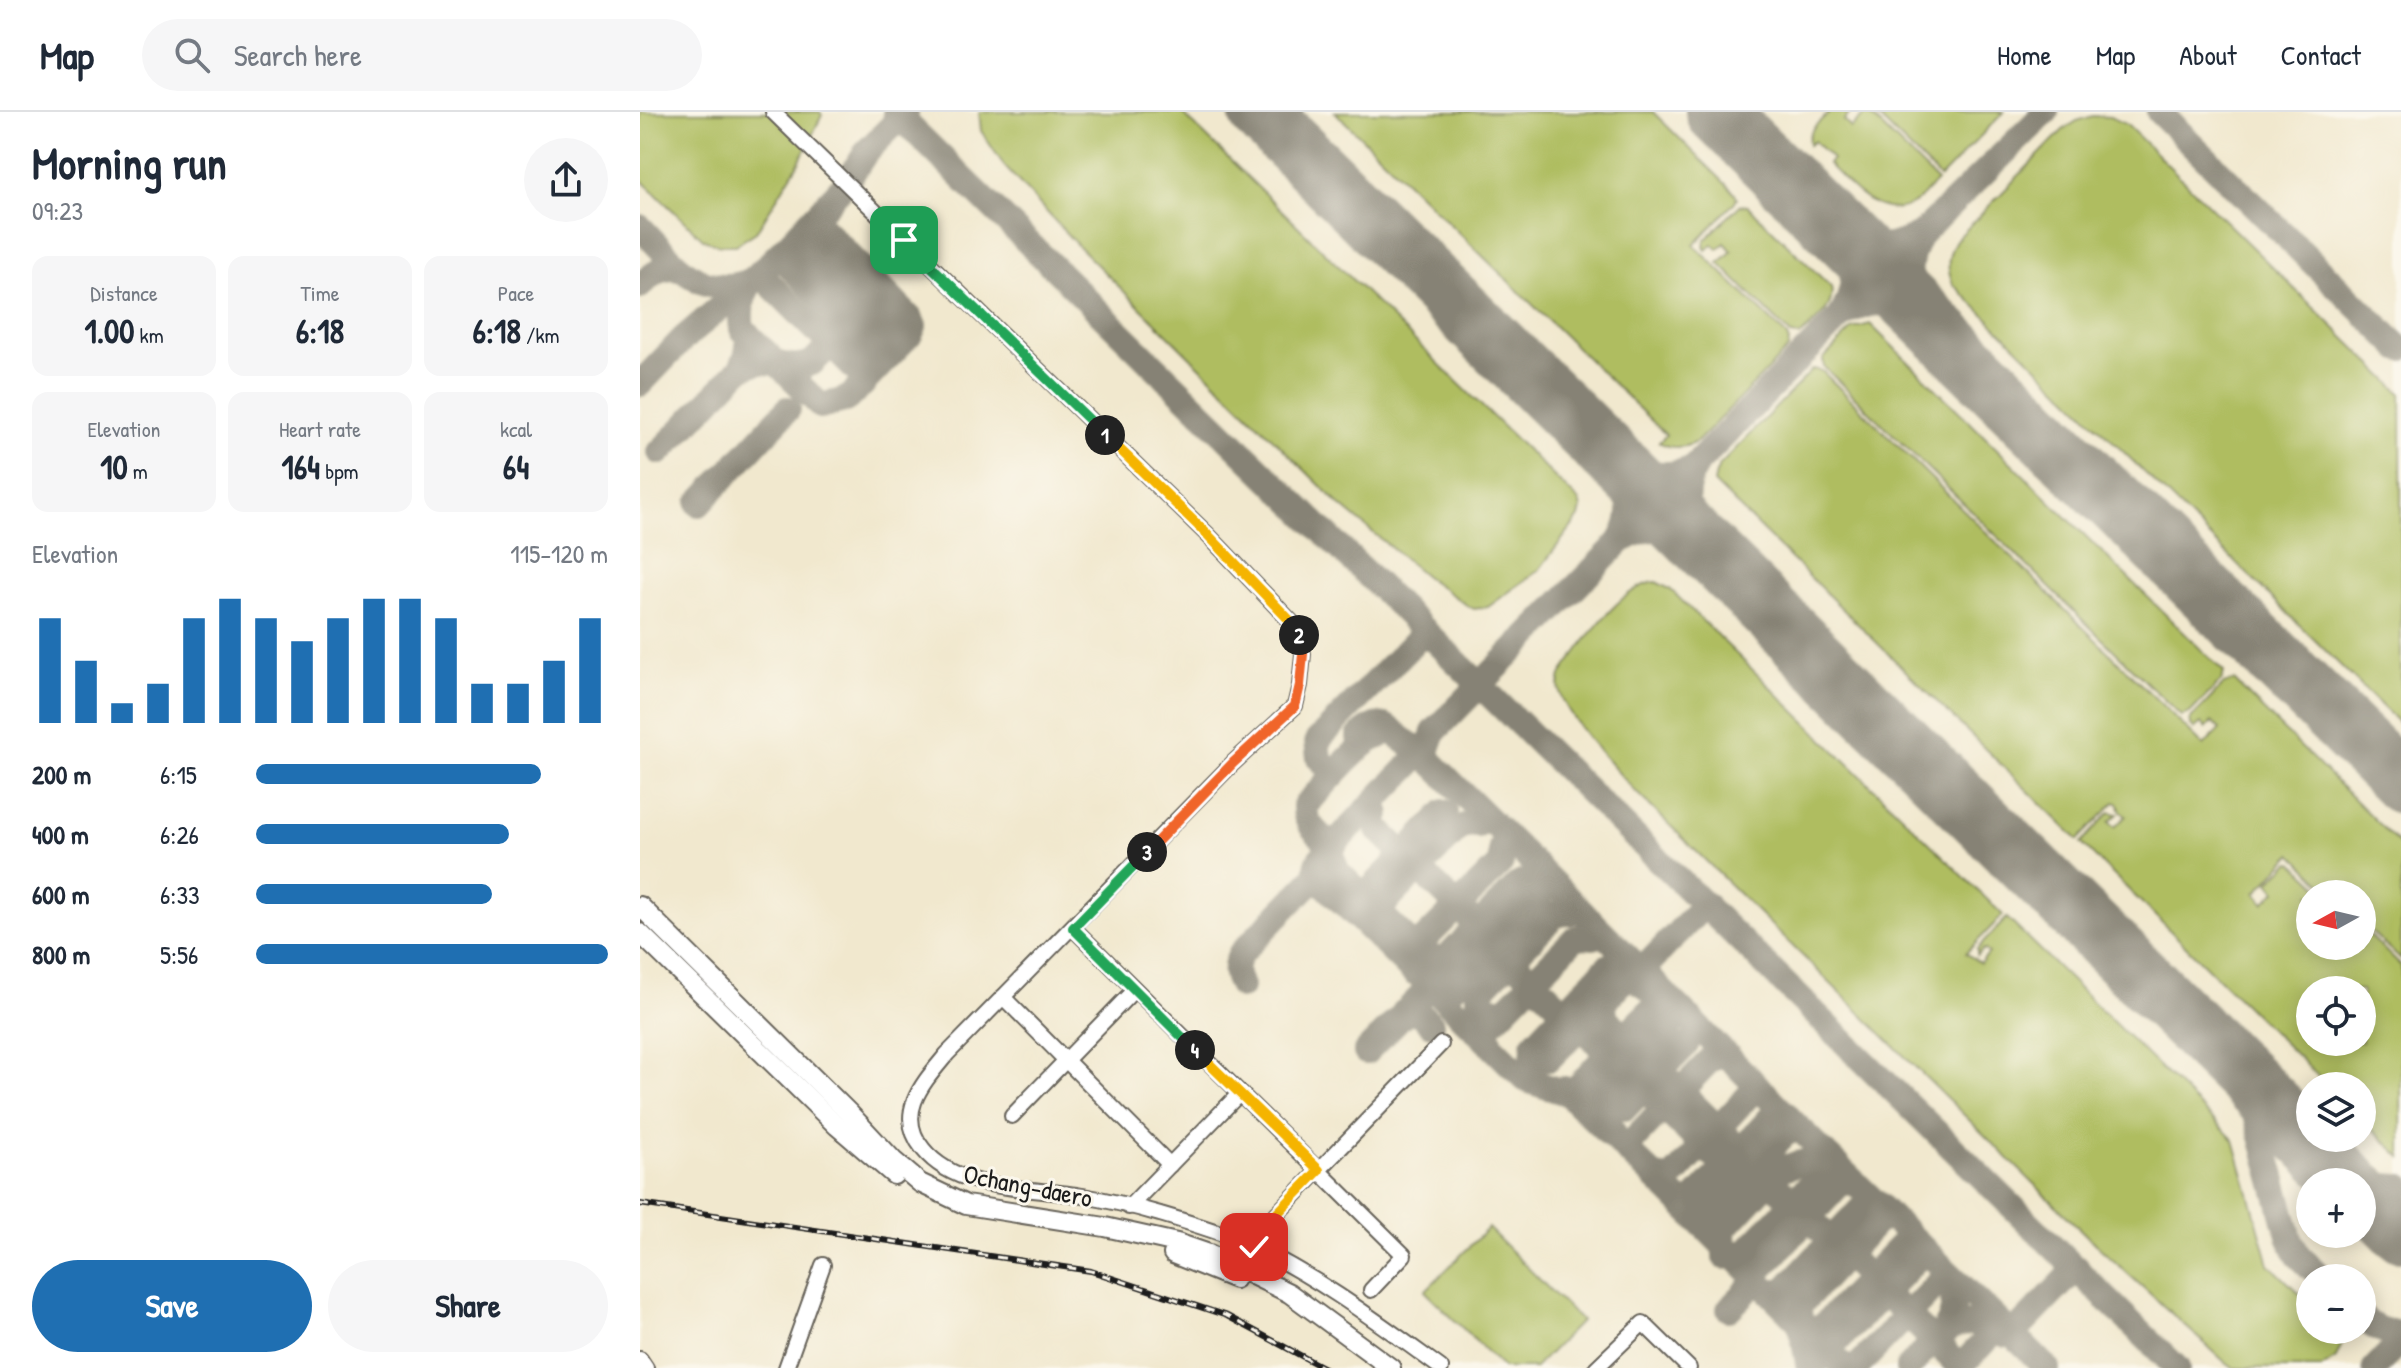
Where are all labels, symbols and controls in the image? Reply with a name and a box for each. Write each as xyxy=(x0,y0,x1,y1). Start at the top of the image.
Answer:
search box xyxy=(142,19,702,91)
text: Map xyxy=(40,29,94,81)
icon: search xyxy=(170,33,214,77)
text: Search here xyxy=(234,35,362,75)
text: Home xyxy=(1997,36,2052,74)
text: Map xyxy=(2096,36,2135,74)
text: About xyxy=(2179,36,2237,74)
text: Contact xyxy=(2281,36,2361,74)
text: Morning run xyxy=(32,133,227,193)
button: share xyxy=(524,138,608,222)
text: 09:23 xyxy=(32,193,83,228)
pin xyxy=(870,206,938,274)
icon: arrive xyxy=(882,218,926,262)
text: Distance xyxy=(90,278,158,308)
text: Time xyxy=(301,278,339,308)
text: Pace xyxy=(498,278,534,308)
text: 1.00 xyxy=(84,308,134,354)
text: 6:18 xyxy=(296,308,344,354)
text: 6:18 xyxy=(473,308,521,354)
text: km xyxy=(134,320,164,350)
text: /km xyxy=(521,320,560,350)
text: Elevation xyxy=(87,414,161,444)
text: Heart rate xyxy=(279,414,361,444)
text: kcal xyxy=(500,414,532,444)
pin: 1 xyxy=(1085,415,1125,455)
text: 1 xyxy=(1101,420,1109,450)
text: 10 xyxy=(100,444,128,490)
text: 164 xyxy=(281,444,320,490)
text: 64 xyxy=(503,444,529,490)
text: m xyxy=(128,456,148,486)
text: bpm xyxy=(320,456,359,486)
text: Elevation xyxy=(32,536,118,571)
text: 115–120 m xyxy=(510,536,608,571)
pin: 2 xyxy=(1279,615,1319,655)
text: 2 xyxy=(1294,620,1304,650)
text: 200 m xyxy=(32,757,91,792)
text: 6:15 xyxy=(160,757,197,792)
text: 400 m xyxy=(32,817,89,852)
text: 6:26 xyxy=(160,817,199,852)
pin: 3 xyxy=(1127,832,1167,872)
text: 3 xyxy=(1142,837,1152,867)
text: 600 m xyxy=(32,877,89,912)
text: 6:33 xyxy=(160,877,200,912)
north arrow xyxy=(2296,880,2376,960)
map controls xyxy=(2296,880,2376,1344)
text: 800 m xyxy=(32,937,90,972)
text: 5:56 xyxy=(160,937,198,972)
button: locate xyxy=(2296,976,2376,1056)
pin: 4 xyxy=(1175,1030,1215,1070)
text: 4 xyxy=(1191,1035,1199,1065)
button: layers xyxy=(2296,1072,2376,1152)
street label: Ochang-daero xyxy=(961,1156,1096,1215)
button: + xyxy=(2296,1168,2376,1248)
pin xyxy=(1220,1213,1288,1281)
icon: check xyxy=(1232,1225,1276,1269)
button: Save xyxy=(32,1260,312,1352)
button: Share xyxy=(328,1260,608,1352)
button: − xyxy=(2296,1264,2376,1344)

